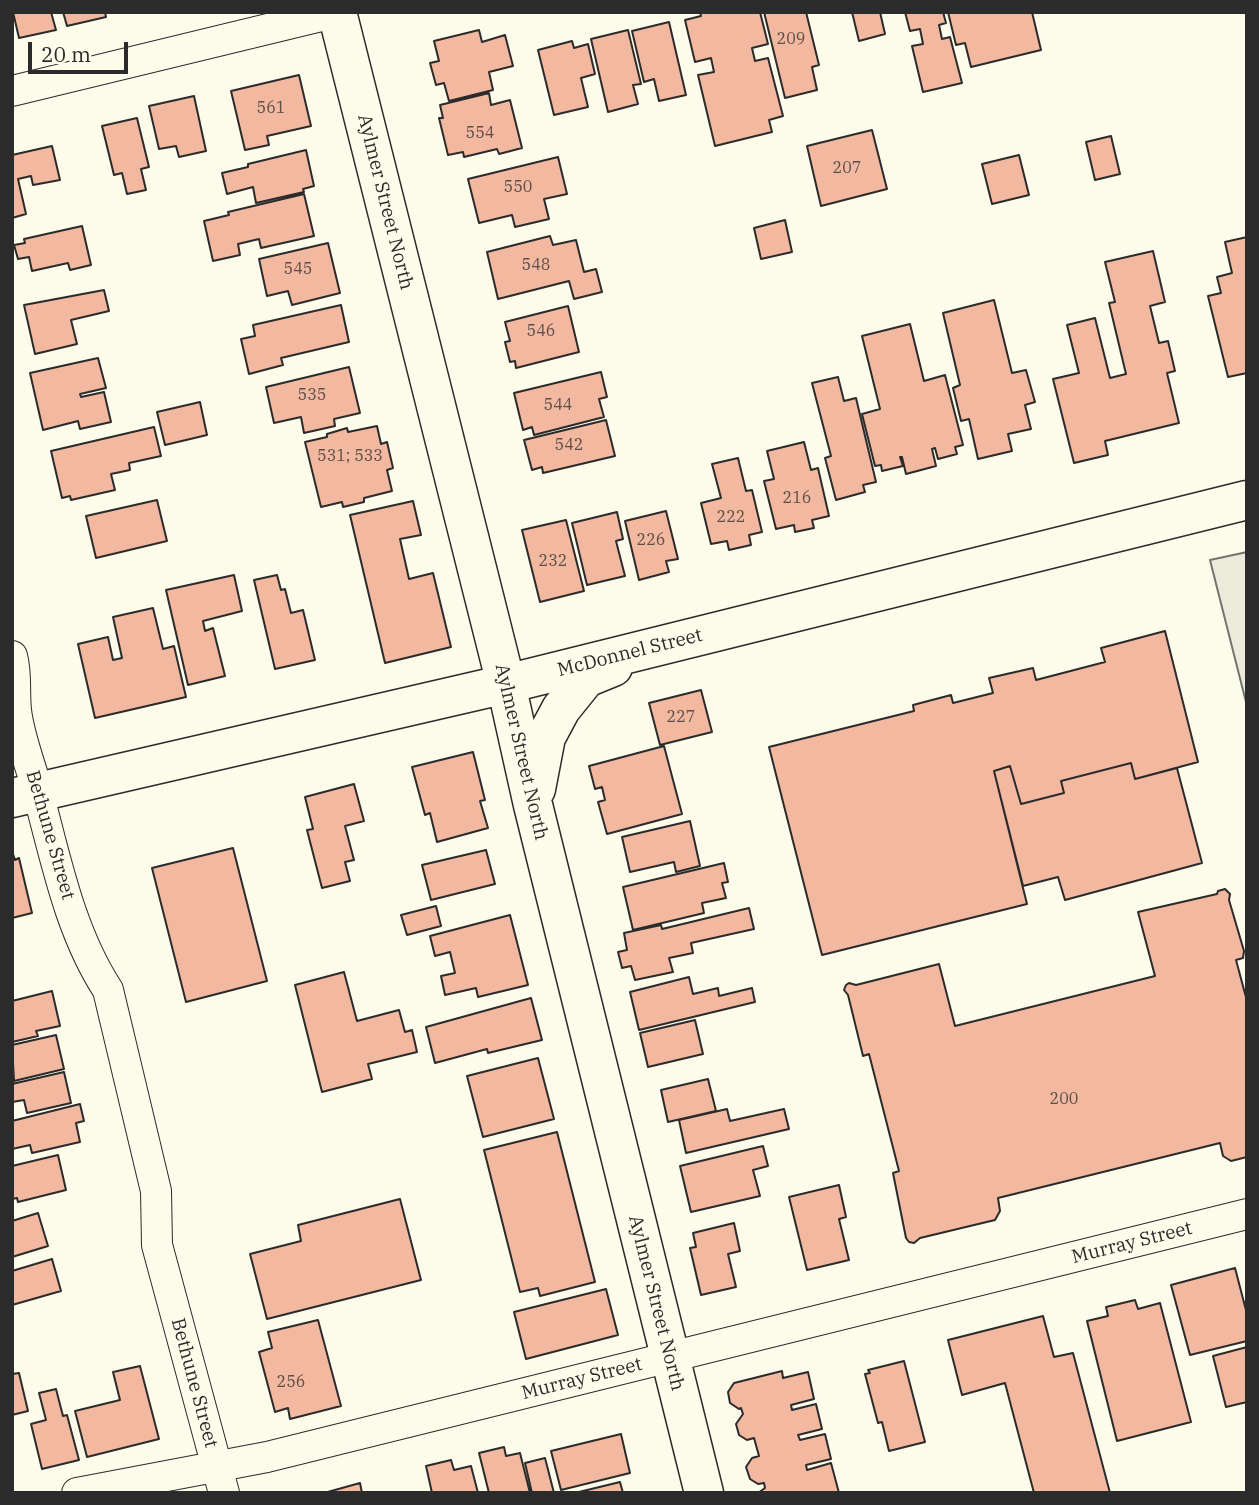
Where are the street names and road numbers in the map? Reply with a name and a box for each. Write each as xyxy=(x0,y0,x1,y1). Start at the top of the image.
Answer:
street label: Aylmer Street North xyxy=(352,112,418,292)
street label: McDonnel Street xyxy=(555,624,705,682)
street label: Aylmer Street North xyxy=(490,662,552,842)
street label: Bethune Street xyxy=(21,768,79,902)
street label: Aylmer Street North xyxy=(623,1213,689,1393)
street label: Murray Street xyxy=(1069,1217,1195,1269)
street label: Bethune Street xyxy=(166,1316,222,1450)
street label: Murray Street xyxy=(519,1353,645,1405)

